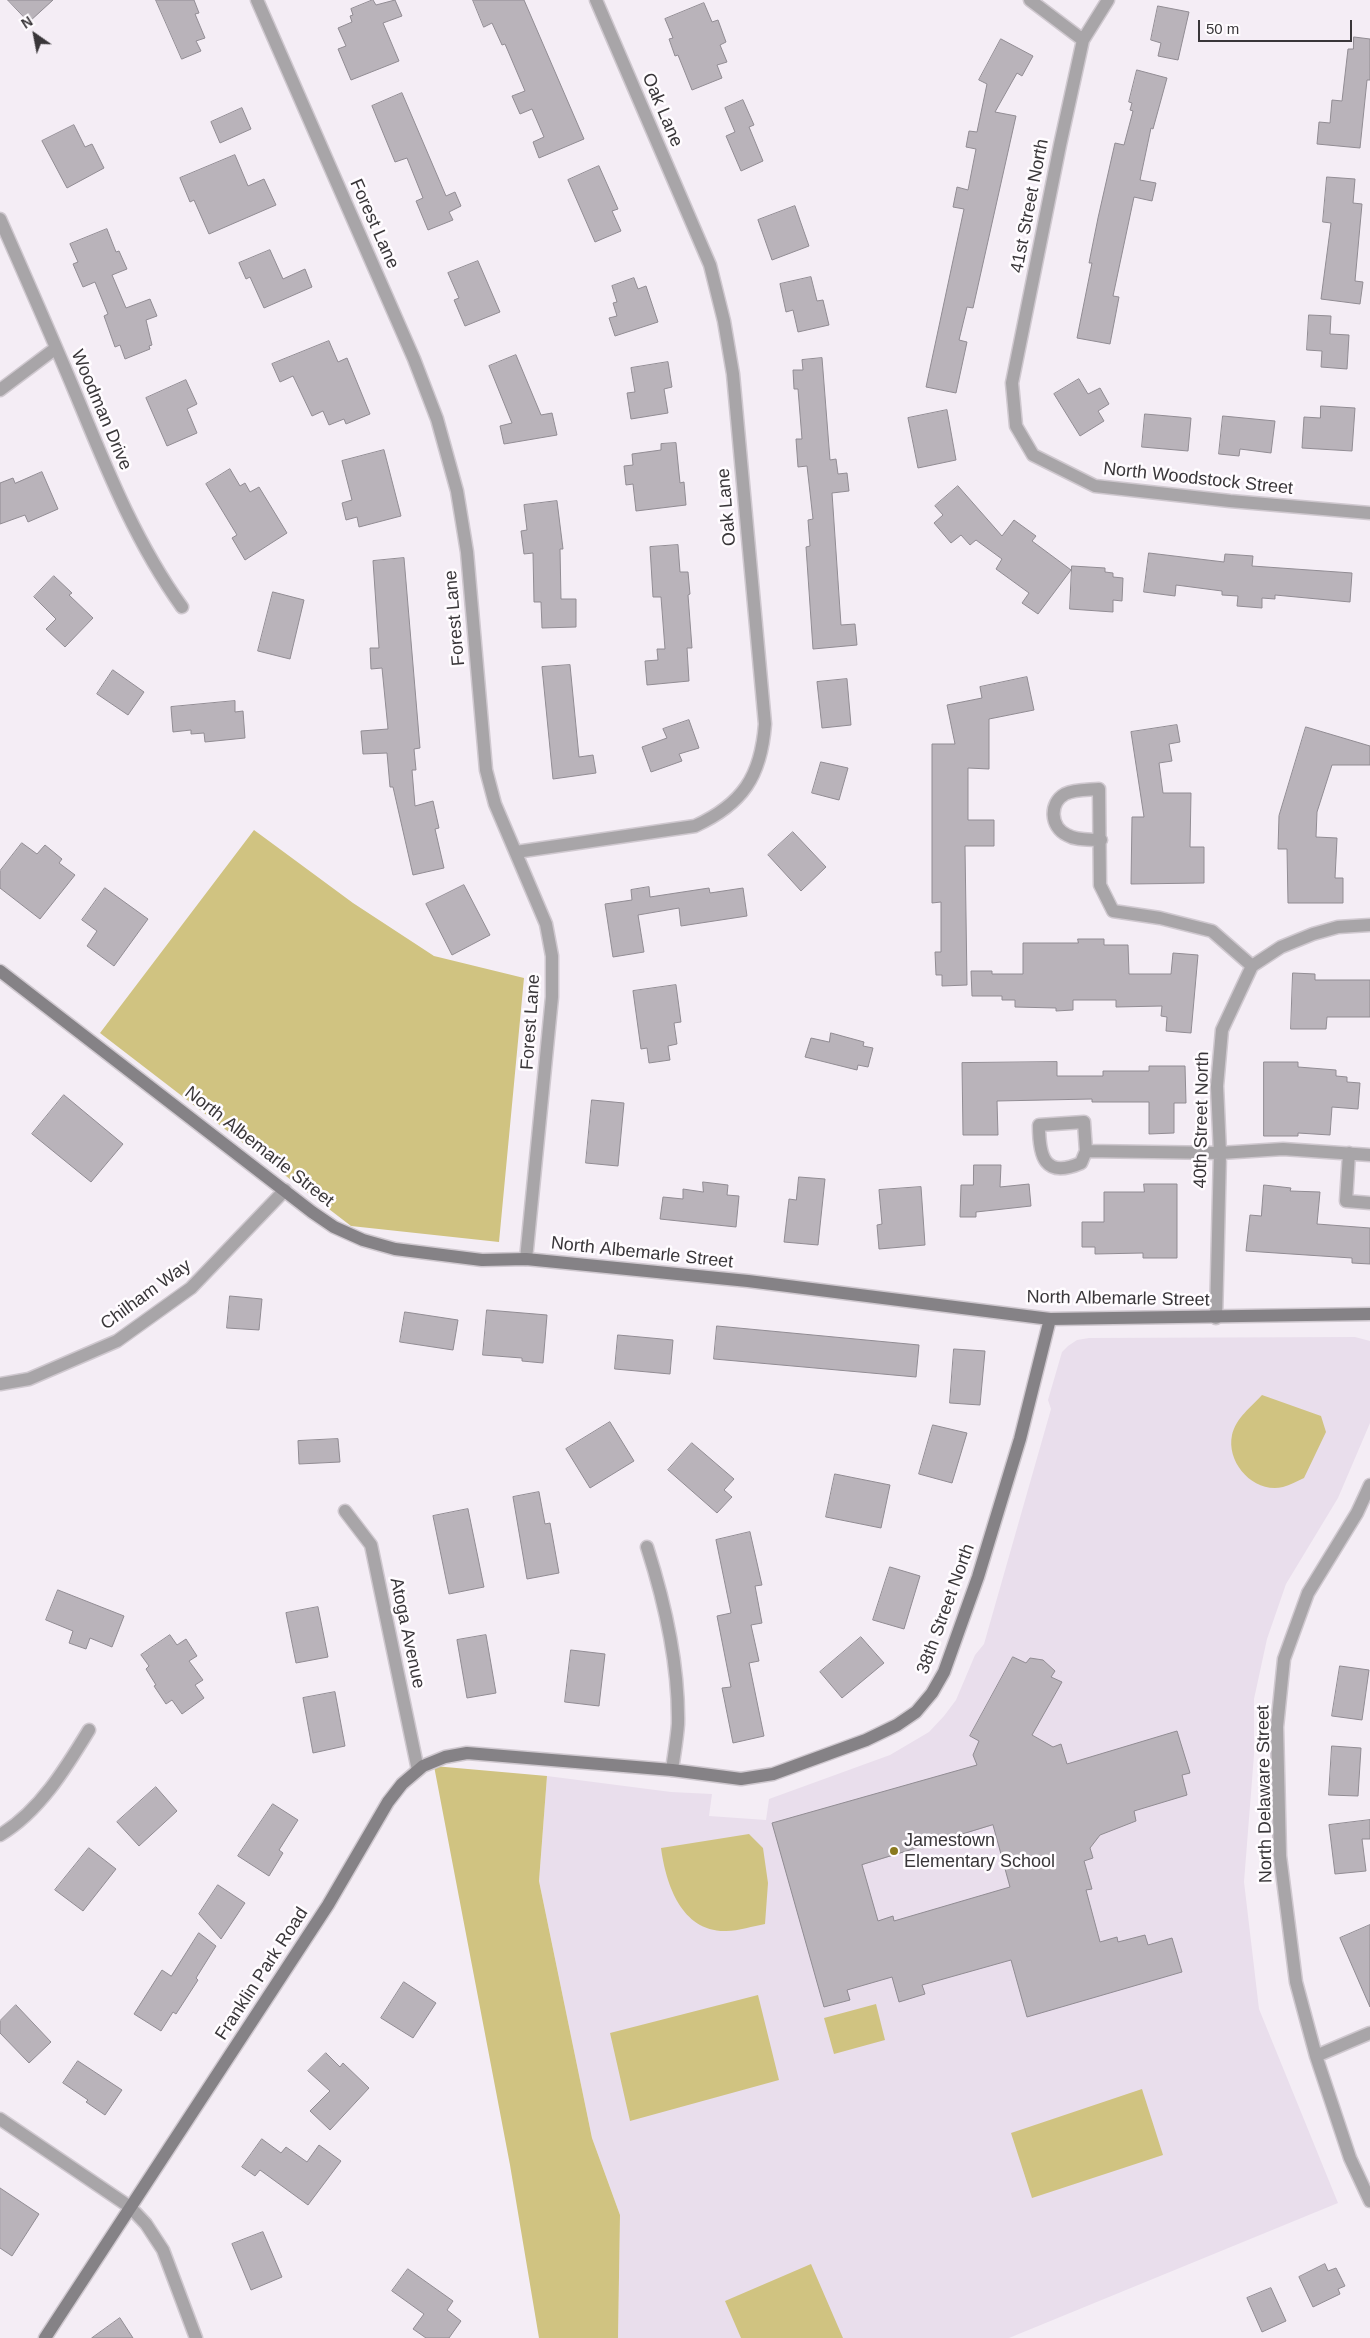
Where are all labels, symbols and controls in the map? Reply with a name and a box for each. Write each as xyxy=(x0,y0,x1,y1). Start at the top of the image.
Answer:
north arrow xyxy=(10,10,60,60)
scale bar xyxy=(1200,10,1354,42)
text: N xyxy=(18,13,35,32)
text: 50 m xyxy=(1206,20,1239,37)
street label: Oak Lane xyxy=(637,70,687,150)
street label: 41st Street North xyxy=(1006,137,1054,275)
street label: Forest Lane xyxy=(345,176,403,272)
street label: Woodman Drive xyxy=(66,347,136,473)
street label: North Woodstock Street xyxy=(1102,458,1294,500)
street label: Oak Lane xyxy=(713,467,741,547)
street label: Forest Lane xyxy=(440,569,470,667)
street label: Forest Lane xyxy=(517,973,545,1071)
street label: 40th Street North xyxy=(1190,1051,1214,1189)
street label: North Albemarle Street xyxy=(180,1082,338,1212)
street label: North Albemarle Street xyxy=(550,1233,734,1273)
street label: Chilham Way xyxy=(97,1255,195,1335)
street label: North Albemarle Street xyxy=(1026,1287,1210,1311)
street label: 38th Street North xyxy=(912,1541,980,1677)
street label: Atoga Avenue xyxy=(385,1576,429,1690)
street label: North Delaware Street xyxy=(1253,1705,1277,1883)
place label: Jamestown Elementary School xyxy=(904,1830,1055,1872)
marker: Jamestown Elementary School xyxy=(888,1845,900,1857)
street label: Franklin Park Road xyxy=(211,1904,313,2044)

